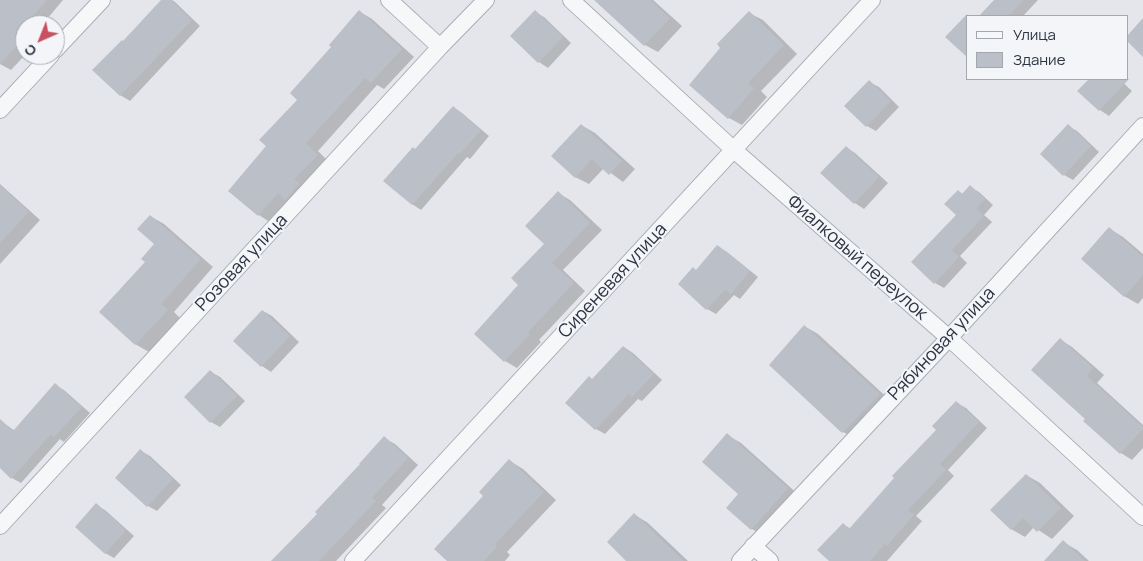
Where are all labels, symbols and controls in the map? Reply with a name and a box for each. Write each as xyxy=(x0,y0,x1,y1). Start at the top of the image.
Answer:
north arrow xyxy=(15,15,65,65)
legend xyxy=(966,15,1128,80)
text: Улица xyxy=(1013,24,1056,45)
text: С xyxy=(20,40,40,61)
text: Здание xyxy=(1013,49,1065,70)
street label: Фиалковый переулок xyxy=(782,191,932,325)
street label: Розовая улица xyxy=(191,210,293,316)
street label: Сиреневая улица xyxy=(554,219,672,343)
street label: Рябиновая улица xyxy=(884,283,1000,405)

